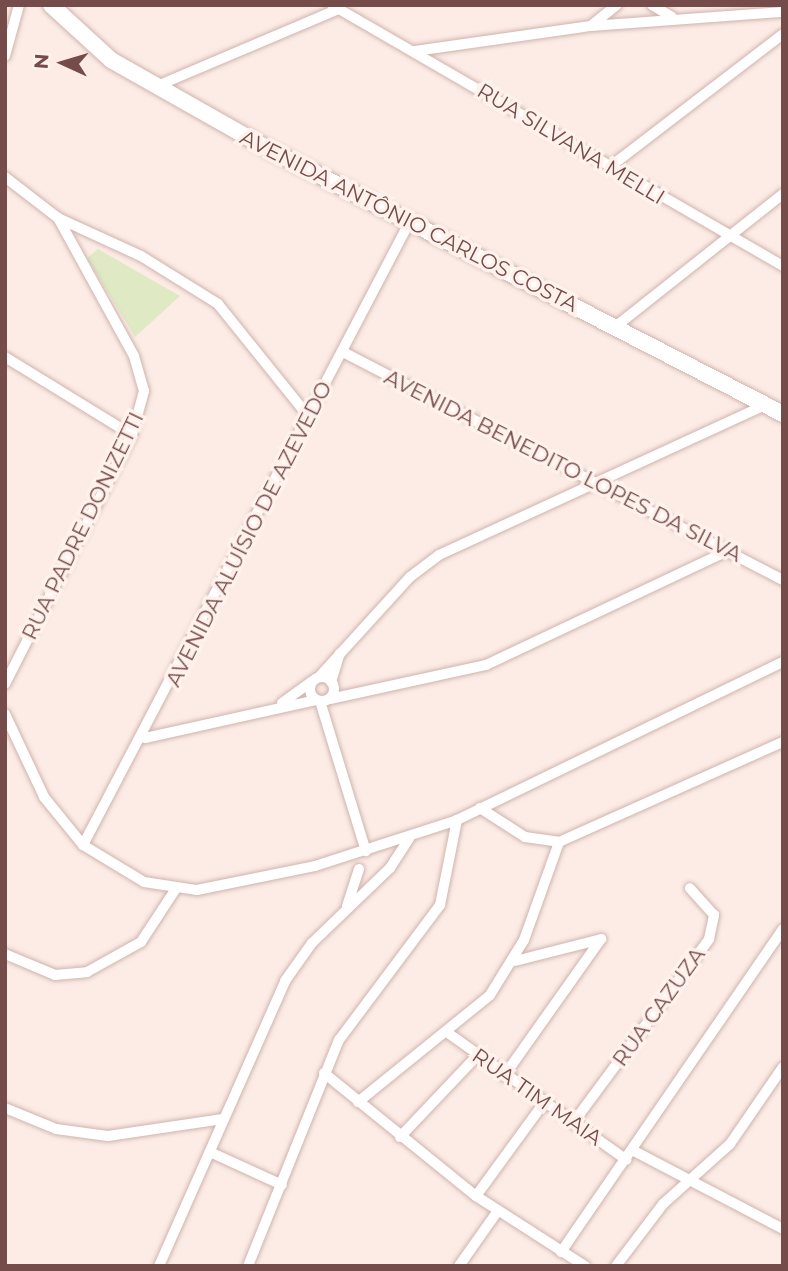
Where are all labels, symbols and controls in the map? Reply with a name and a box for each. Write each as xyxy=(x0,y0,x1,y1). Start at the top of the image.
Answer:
north arrow xyxy=(28,28,98,98)
text: N xyxy=(30,53,54,70)
street label: RUA SILVANA MELLI xyxy=(473,78,669,210)
street label: AVENIDA ANTÔNIO CARLOS COSTA xyxy=(236,125,582,317)
street label: AVENIDA BENEDITO LOPES DA SILVA xyxy=(380,365,746,567)
street label: AVENIDA ALUÍSIO DE AZEVEDO xyxy=(161,377,337,691)
street label: RUA PADRE DONIZETTI xyxy=(17,408,149,644)
street label: RUA CAZUZA xyxy=(607,943,711,1071)
street label: RUA TIM MAIA xyxy=(467,1043,607,1151)

